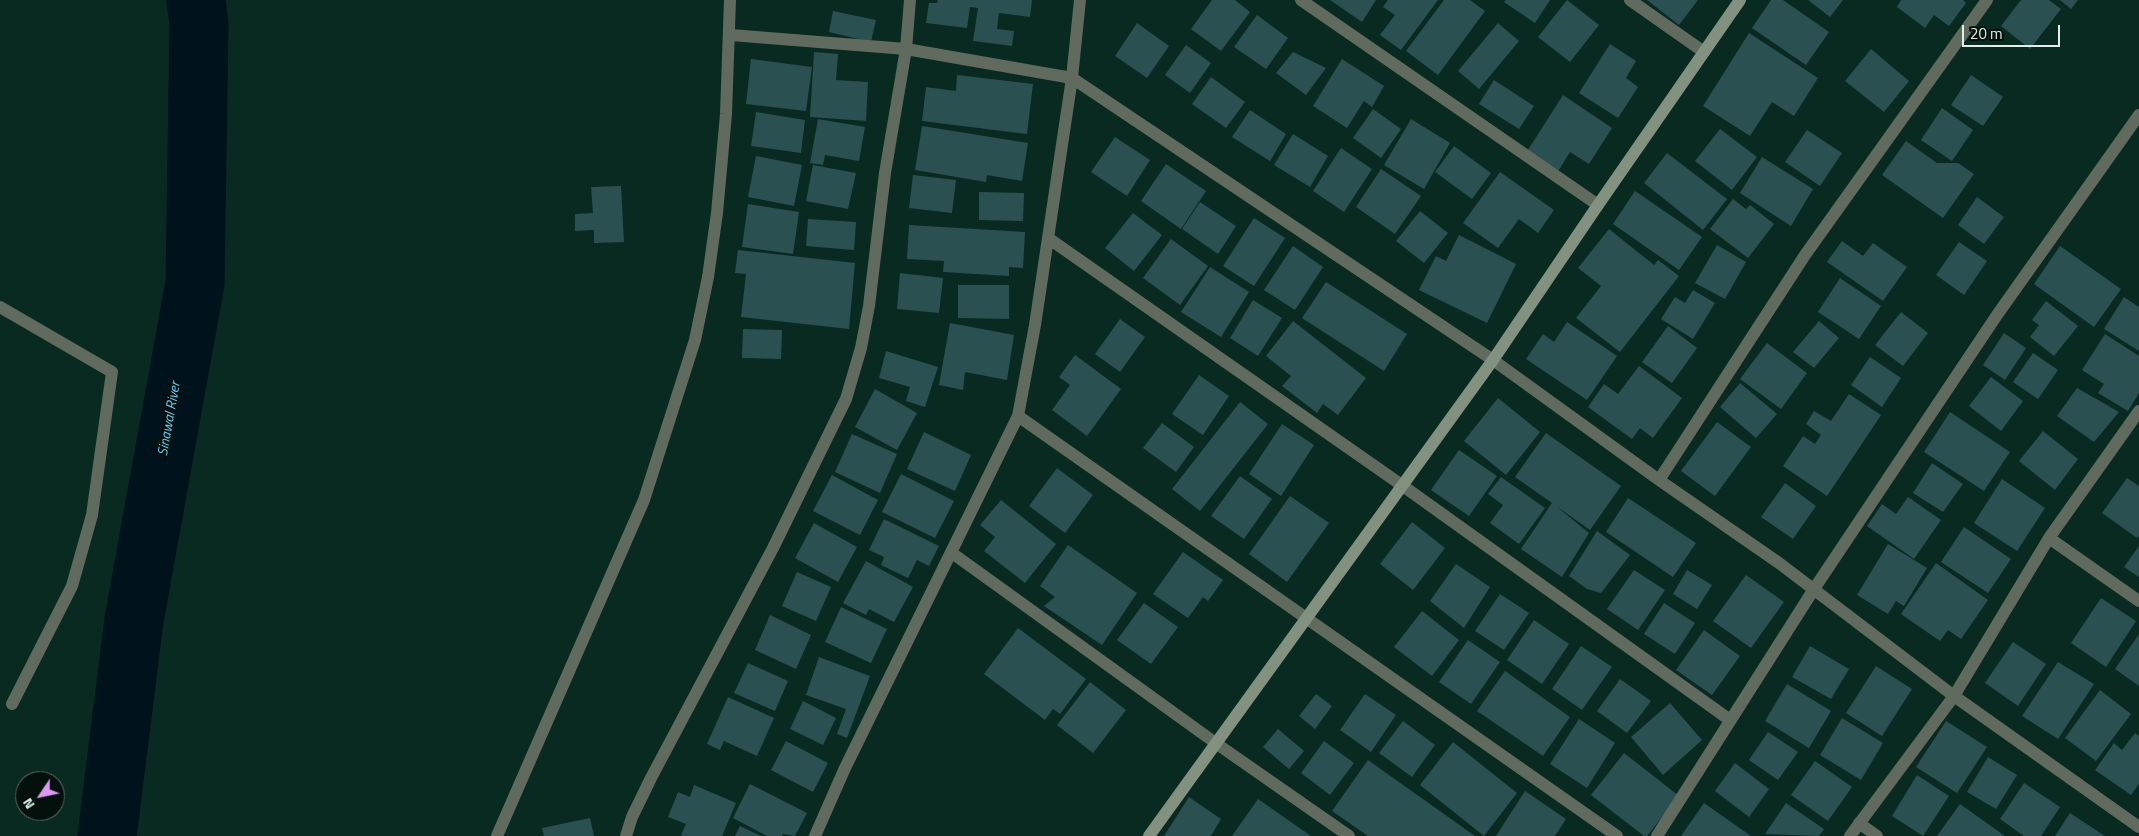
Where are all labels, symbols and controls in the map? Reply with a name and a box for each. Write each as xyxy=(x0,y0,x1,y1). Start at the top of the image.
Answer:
scale bar xyxy=(1964,15,2062,47)
text: 20 m xyxy=(1970,22,2003,45)
water label: Sinawal River xyxy=(155,381,185,457)
north arrow xyxy=(15,771,65,821)
text: N xyxy=(17,794,39,814)

